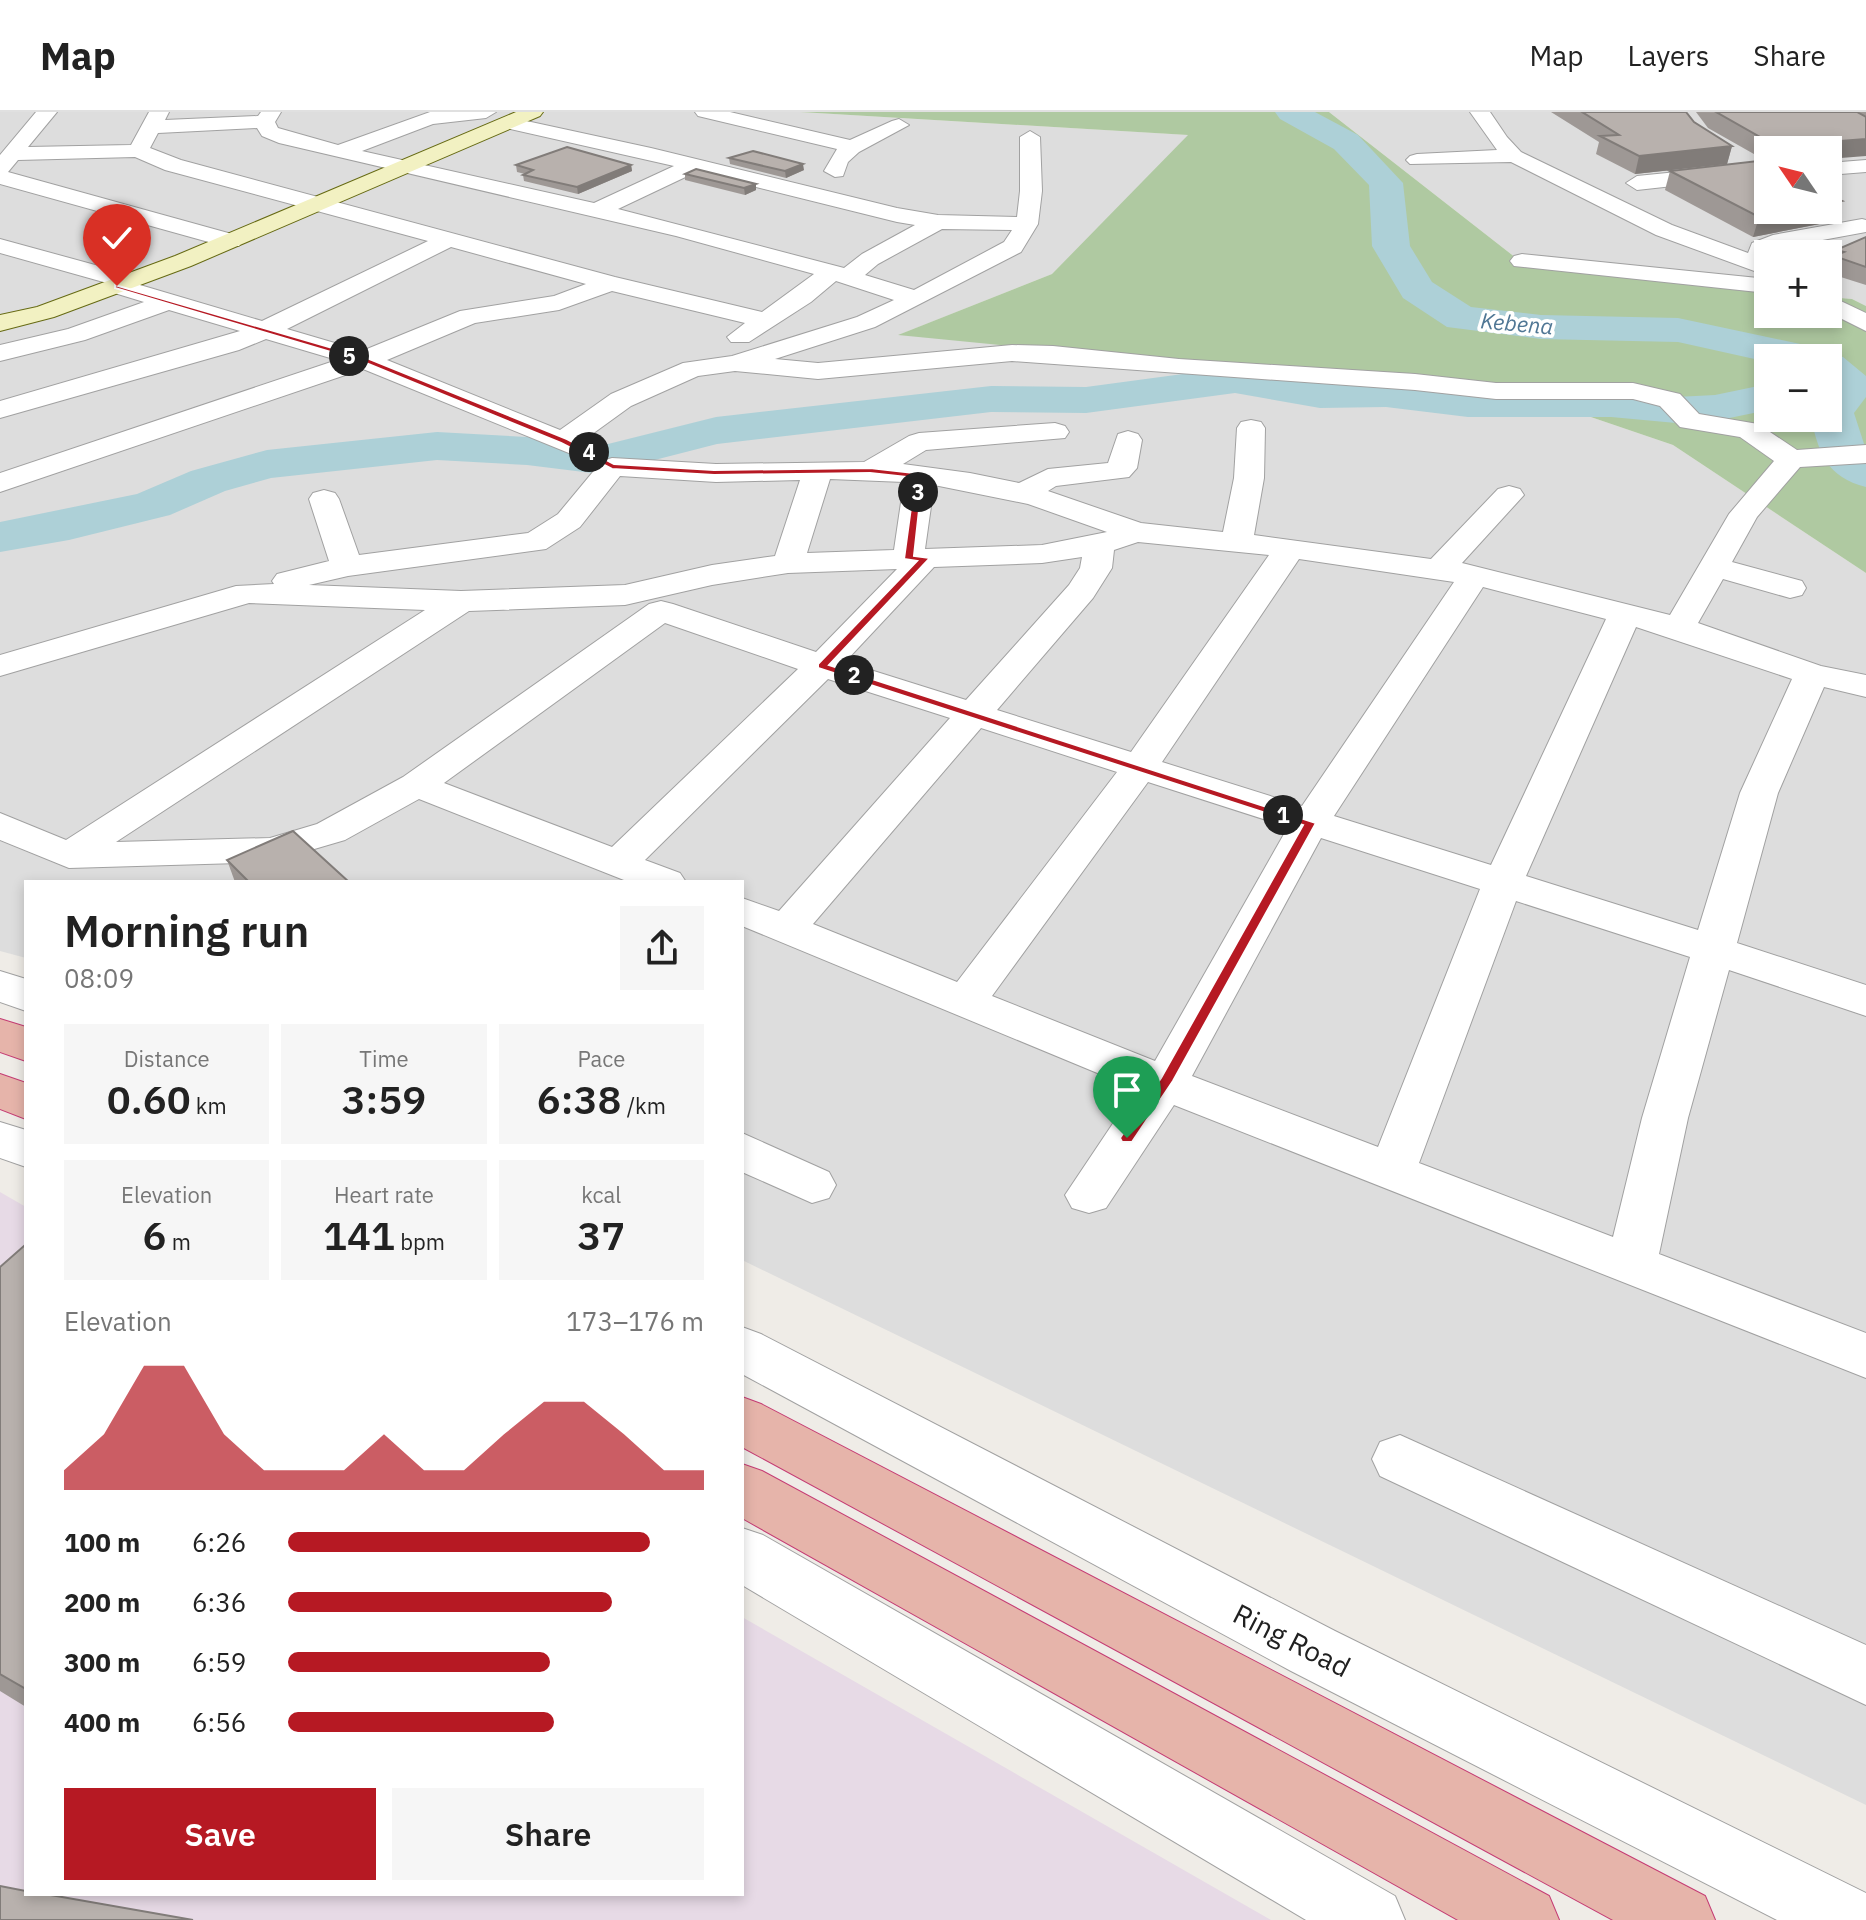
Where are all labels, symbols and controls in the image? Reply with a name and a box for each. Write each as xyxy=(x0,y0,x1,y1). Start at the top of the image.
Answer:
text: Map xyxy=(40,31,116,80)
text: Map xyxy=(1529,37,1583,74)
text: Layers xyxy=(1627,37,1709,74)
text: Share xyxy=(1753,37,1826,74)
north arrow xyxy=(1754,136,1842,224)
map controls xyxy=(1754,136,1842,432)
pin xyxy=(83,204,151,286)
icon: check xyxy=(95,216,139,260)
button: + xyxy=(1754,240,1842,328)
water label: Kebena xyxy=(1479,305,1555,341)
pin: 5 xyxy=(329,336,369,376)
text: 5 xyxy=(342,341,356,370)
button: − xyxy=(1754,344,1842,432)
pin: 4 xyxy=(569,432,609,472)
text: 4 xyxy=(582,437,596,466)
pin: 3 xyxy=(898,472,938,512)
text: 3 xyxy=(911,477,925,506)
pin: 2 xyxy=(834,655,874,695)
text: 2 xyxy=(847,660,861,689)
pin: 1 xyxy=(1263,795,1303,835)
text: 1 xyxy=(1276,800,1290,829)
text: Morning run xyxy=(64,902,309,959)
button: share xyxy=(620,906,704,990)
text: 08:09 xyxy=(64,961,134,995)
text: Distance xyxy=(124,1044,210,1073)
text: Time xyxy=(359,1044,409,1073)
text: Pace xyxy=(577,1044,625,1073)
pin xyxy=(1093,1056,1161,1138)
icon: arrive xyxy=(1105,1068,1149,1112)
text: 0.60 xyxy=(107,1073,191,1125)
text: 3:59 xyxy=(342,1073,426,1125)
text: 6:38 xyxy=(537,1073,621,1125)
text: km xyxy=(191,1091,227,1120)
text: /km xyxy=(621,1091,666,1120)
text: Elevation xyxy=(121,1180,212,1209)
text: Heart rate xyxy=(334,1180,434,1209)
text: kcal xyxy=(581,1180,621,1209)
text: 6 xyxy=(142,1209,166,1261)
text: 141 xyxy=(323,1209,395,1261)
text: 37 xyxy=(577,1209,625,1261)
text: m xyxy=(166,1227,191,1256)
text: bpm xyxy=(395,1227,445,1256)
text: Elevation xyxy=(64,1304,172,1338)
text: 173–176 m xyxy=(566,1304,704,1338)
text: 100 m xyxy=(64,1525,140,1559)
text: 6:26 xyxy=(192,1525,246,1559)
text: 200 m xyxy=(64,1585,140,1619)
text: 6:36 xyxy=(192,1585,246,1619)
street label: Ring Road xyxy=(1227,1595,1357,1685)
text: 300 m xyxy=(64,1645,140,1679)
text: 6:59 xyxy=(192,1645,246,1679)
text: 400 m xyxy=(64,1705,140,1739)
text: 6:56 xyxy=(192,1705,246,1739)
button: Save xyxy=(64,1788,376,1880)
button: Share xyxy=(392,1788,704,1880)

